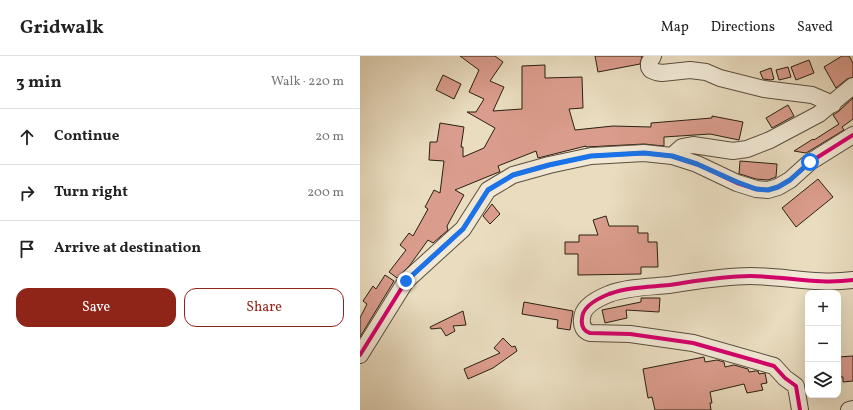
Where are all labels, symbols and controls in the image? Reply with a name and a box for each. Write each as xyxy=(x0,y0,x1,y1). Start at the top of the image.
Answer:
text: Gridwalk xyxy=(20,15,104,41)
text: Map xyxy=(661,18,689,37)
text: Directions xyxy=(711,18,775,37)
text: Saved xyxy=(797,18,833,37)
text: 3 min xyxy=(16,71,62,94)
text: Walk · 220 m xyxy=(271,73,344,91)
icon: ahead xyxy=(16,126,38,148)
text: Continue xyxy=(54,126,119,147)
text: 20 m xyxy=(315,128,344,146)
route start xyxy=(801,153,819,171)
icon: right xyxy=(16,182,38,204)
text: Turn right xyxy=(54,182,128,203)
text: 200 m xyxy=(307,184,344,202)
icon: arrive xyxy=(16,238,38,260)
text: Arrive at destination xyxy=(54,238,201,259)
route end xyxy=(397,272,415,290)
button: Save xyxy=(16,288,176,327)
button: Share xyxy=(184,288,344,327)
map controls xyxy=(805,290,841,398)
button: + xyxy=(805,290,841,326)
button: − xyxy=(805,326,841,362)
button: layers xyxy=(805,362,841,398)

